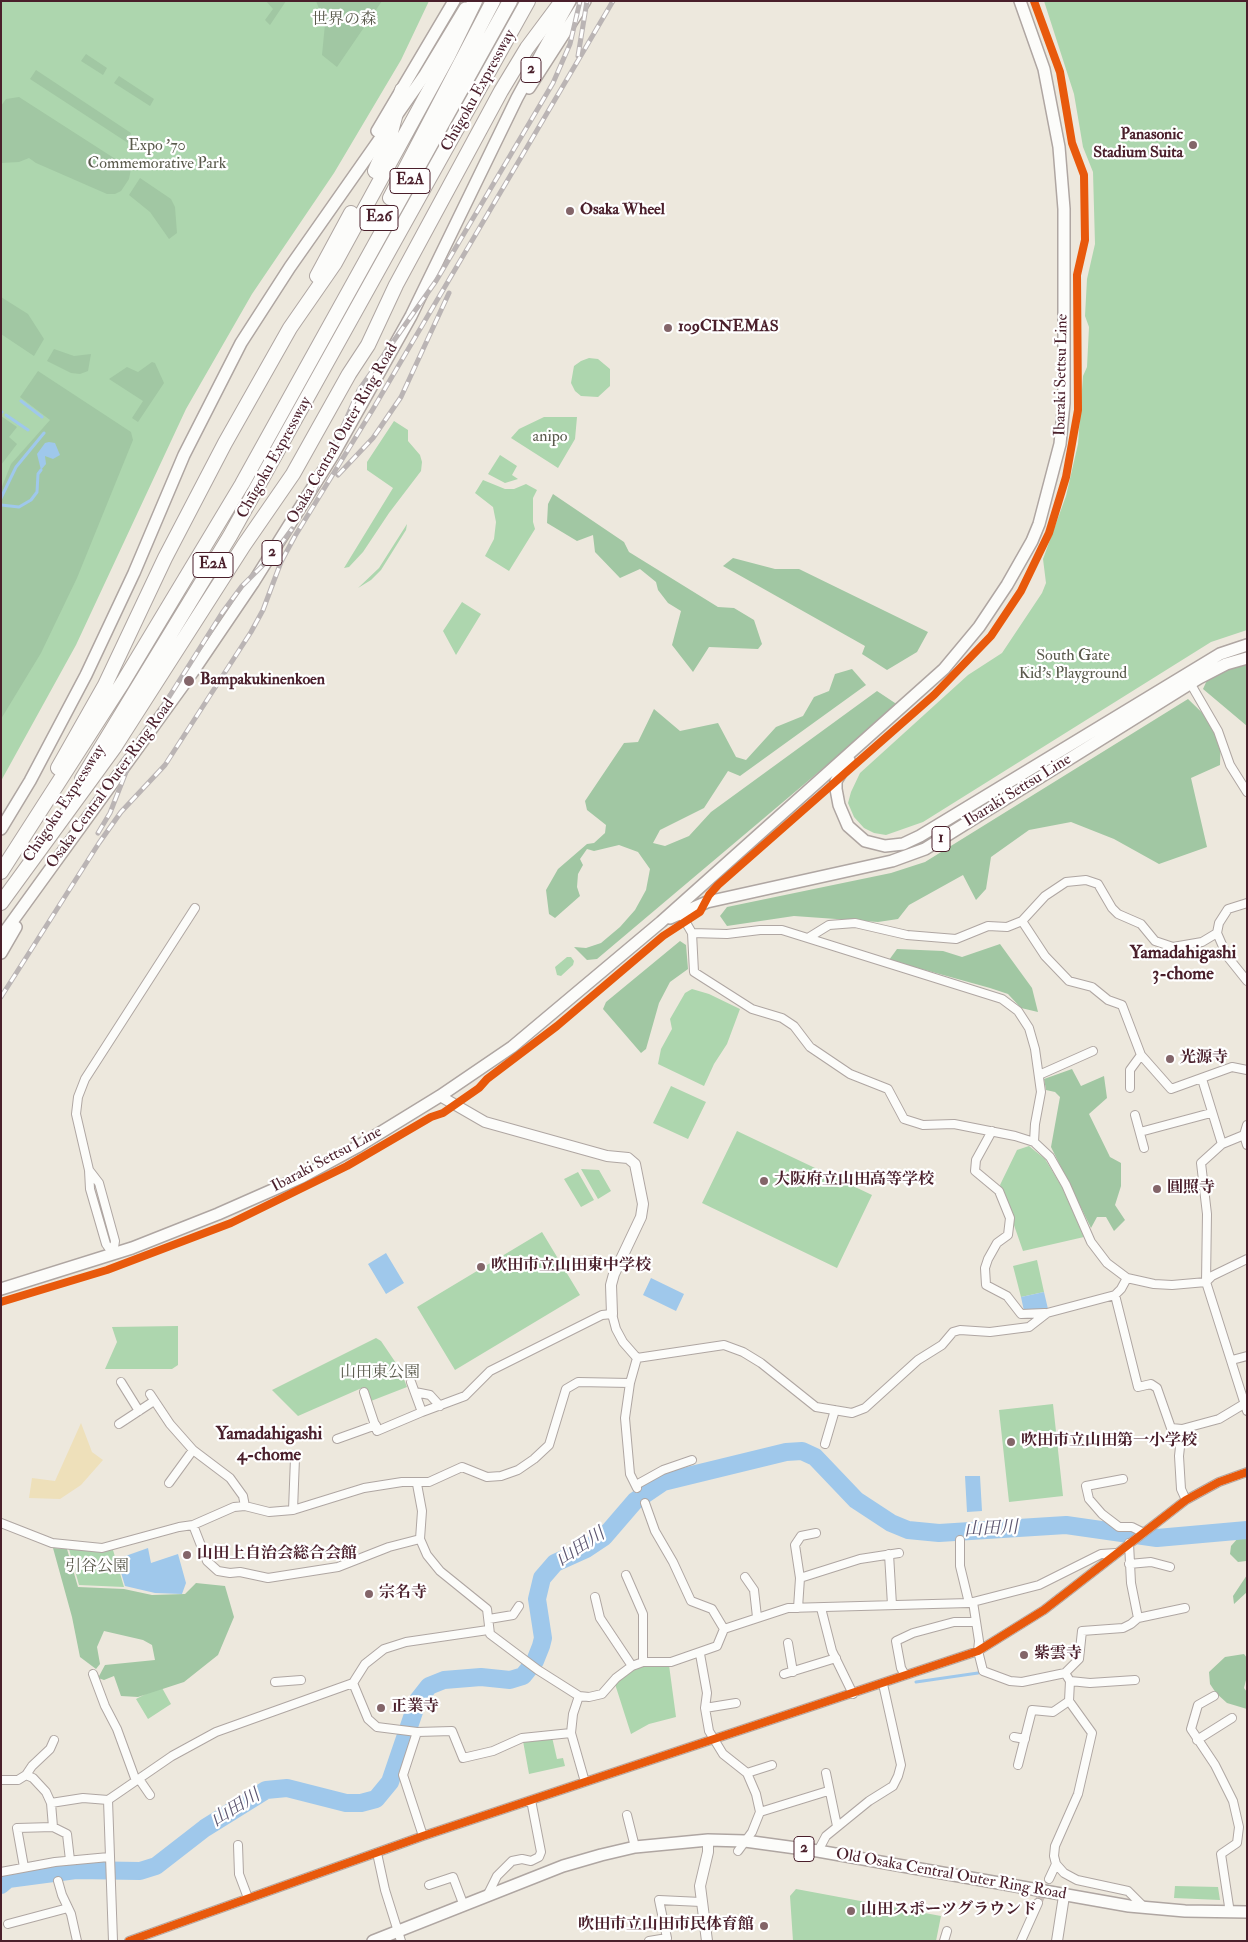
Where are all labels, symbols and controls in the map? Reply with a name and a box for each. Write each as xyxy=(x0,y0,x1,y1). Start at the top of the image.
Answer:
park label: 世界の森 xyxy=(312,11,376,31)
street label: Chūgoku Expressway xyxy=(438,27,520,155)
road number: 2 xyxy=(521,58,541,82)
place label: Panasonic Stadium Suita xyxy=(1093,126,1183,164)
park label: Expo '70 Commemorative Park xyxy=(88,137,226,175)
marker: Panasonic Stadium Suita xyxy=(1187,139,1199,151)
road number: E2A xyxy=(390,168,430,194)
place label: Osaka Wheel xyxy=(580,201,665,221)
marker: Osaka Wheel xyxy=(564,205,576,217)
road number: E26 xyxy=(360,206,398,230)
street label: Ibaraki Settsu Line xyxy=(1051,314,1073,436)
place label: 109CINEMAS xyxy=(678,318,779,338)
marker: 109CINEMAS xyxy=(662,322,674,334)
street label: Osaka Central Outer Ring Road xyxy=(283,340,403,528)
street label: Chūgoku Expressway xyxy=(234,394,316,522)
park label: anipo xyxy=(533,428,567,448)
road number: 2 xyxy=(262,540,282,566)
road number: E2A xyxy=(193,552,233,578)
park label: South Gate Kid's Playground xyxy=(1019,647,1127,685)
place label: Bampakukinenkoen xyxy=(200,671,325,691)
marker: Bampakukinenkoen xyxy=(182,674,196,688)
street label: Osaka Central Outer Ring Road xyxy=(43,695,179,873)
street label: Chūgoku Expressway xyxy=(20,742,110,866)
street label: Ibaraki Settsu Line xyxy=(961,750,1075,832)
road number: 1 xyxy=(932,826,950,852)
district label: Yamadahigashi 3-chome xyxy=(1130,943,1236,986)
place label: 光源寺 xyxy=(1180,1049,1228,1069)
marker: 光源寺 xyxy=(1164,1053,1176,1065)
street label: Ibaraki Settsu Line xyxy=(268,1123,386,1197)
place label: 大阪府立山田高等学校 xyxy=(774,1171,934,1191)
marker: 大阪府立山田高等学校 xyxy=(758,1175,770,1187)
place label: 圓照寺 xyxy=(1167,1179,1215,1199)
marker: 圓照寺 xyxy=(1151,1183,1163,1195)
place label: 吹田市立山田東中学校 xyxy=(491,1257,651,1277)
marker: 吹田市立山田東中学校 xyxy=(475,1261,487,1273)
park label: 山田東公園 xyxy=(340,1364,420,1384)
district label: Yamadahigashi 4-chome xyxy=(216,1424,322,1466)
place label: 吹田市立山田第一小学校 xyxy=(1021,1432,1197,1452)
marker: 吹田市立山田第一小学校 xyxy=(1005,1436,1017,1448)
water label: 山田川 xyxy=(963,1518,1019,1542)
water label: 山田川 xyxy=(552,1524,610,1572)
place label: 山田上自治会総合会館 xyxy=(197,1545,357,1565)
marker: 山田上自治会総合会館 xyxy=(181,1549,193,1561)
park label: 引谷公園 xyxy=(65,1558,129,1578)
place label: 宗名寺 xyxy=(379,1584,427,1604)
marker: 宗名寺 xyxy=(363,1588,375,1600)
place label: 紫雲寺 xyxy=(1034,1645,1082,1665)
marker: 紫雲寺 xyxy=(1018,1649,1030,1661)
place label: 正業寺 xyxy=(391,1698,439,1718)
marker: 正業寺 xyxy=(375,1702,387,1714)
water label: 山田川 xyxy=(207,1786,265,1832)
road number: 2 xyxy=(794,1836,814,1862)
street label: Old Osaka Central Outer Ring Road xyxy=(834,1845,1068,1905)
place label: 山田スポーツグラウンド xyxy=(861,1901,1037,1921)
marker: 山田スポーツグラウンド xyxy=(845,1905,857,1917)
place label: 吹田市立山田市民体育館 xyxy=(578,1916,754,1936)
marker: 吹田市立山田市民体育館 xyxy=(758,1920,770,1932)

